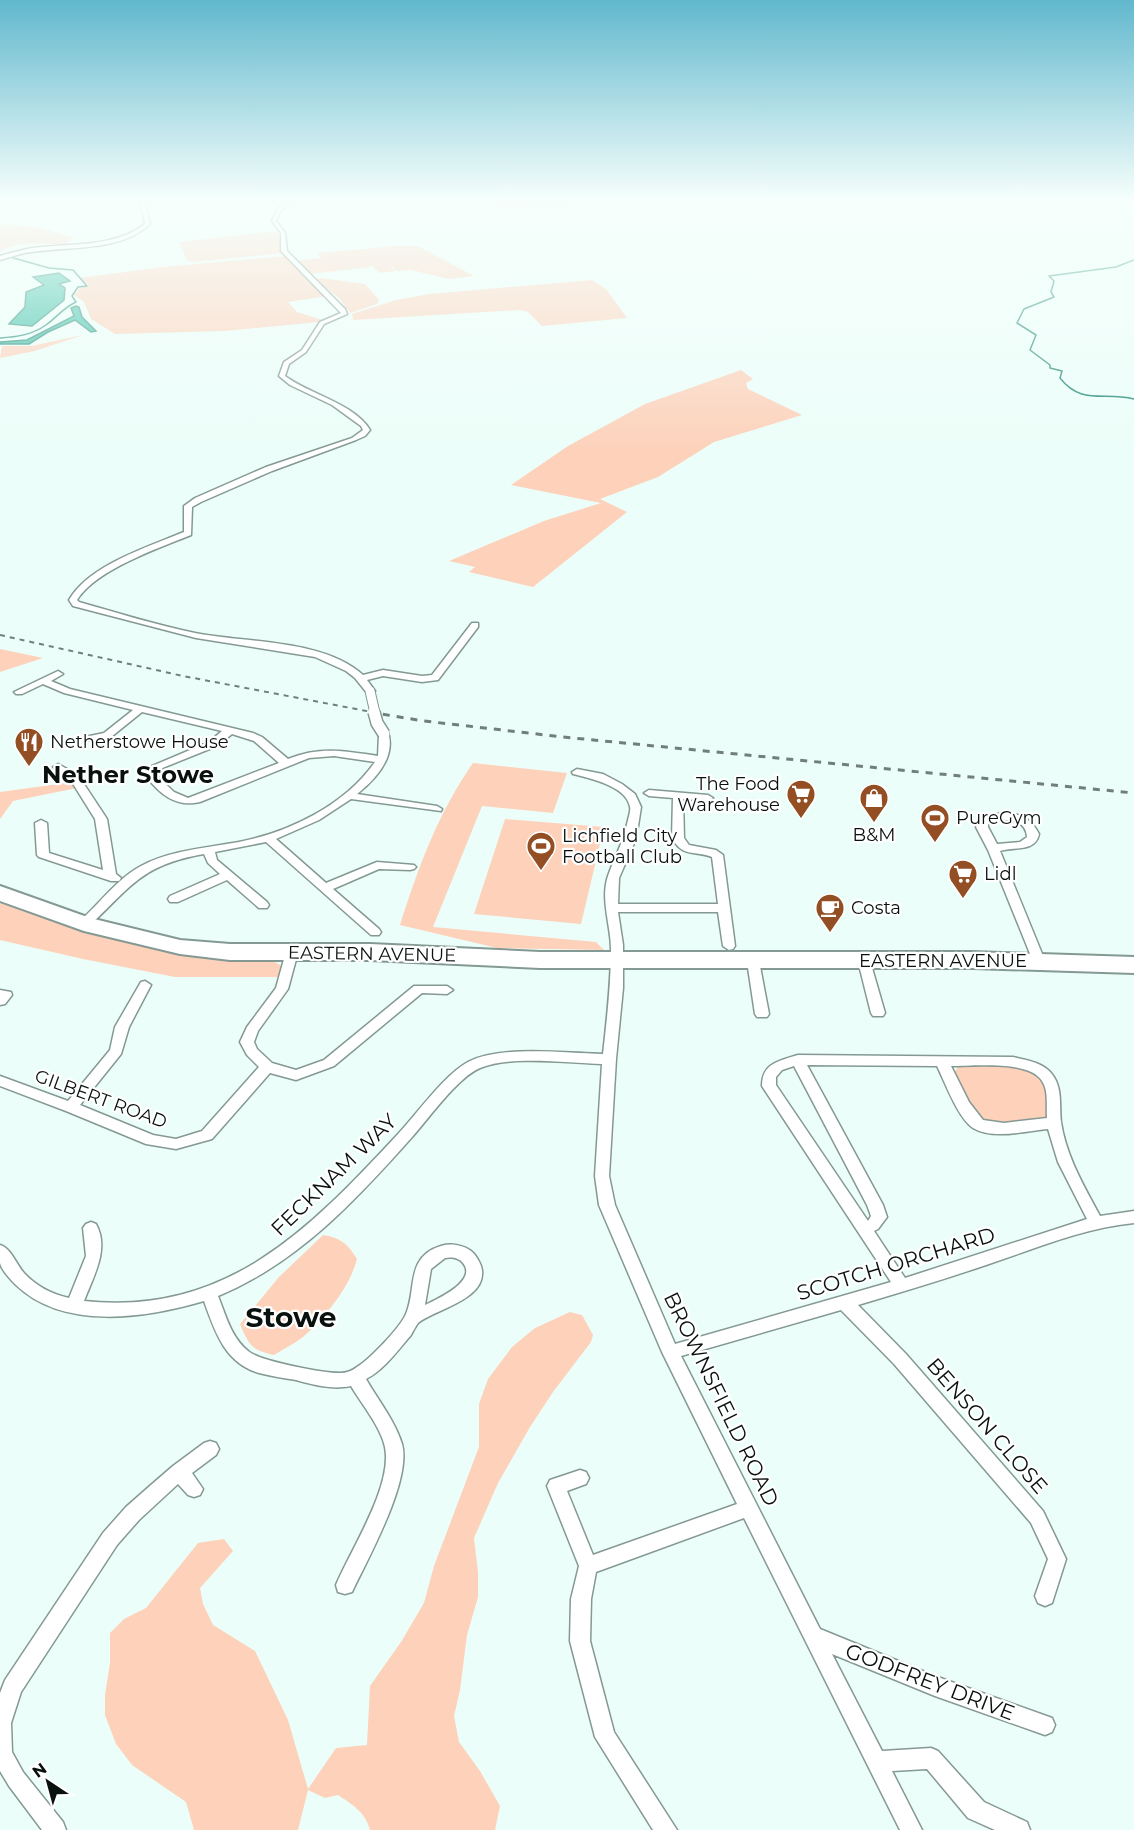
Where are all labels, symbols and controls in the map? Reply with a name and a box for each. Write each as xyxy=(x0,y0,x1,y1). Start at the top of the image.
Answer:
restaurant icon: Netherstowe House xyxy=(13,726,45,768)
place label: Netherstowe House xyxy=(50,731,229,753)
district label: Nether Stowe xyxy=(42,760,214,789)
place label: The Food Warehouse xyxy=(677,773,780,816)
supermarket icon: The Food Warehouse xyxy=(785,778,817,820)
shop icon: B&M xyxy=(858,782,890,824)
sports icon: PureGym xyxy=(919,802,951,844)
place label: PureGym xyxy=(956,807,1042,829)
place label: B&M xyxy=(853,824,895,846)
place label: Lichfield City Football Club xyxy=(562,825,682,868)
sports icon: Lichfield City Football Club xyxy=(525,830,557,872)
supermarket icon: Lidl xyxy=(947,858,979,900)
place label: Lidl xyxy=(984,863,1017,885)
cafe icon: Costa xyxy=(814,892,846,934)
place label: Costa xyxy=(851,897,901,919)
street label: EASTERN AVENUE xyxy=(288,942,456,966)
street label: EASTERN AVENUE xyxy=(859,950,1027,972)
street label: GILBERT ROAD xyxy=(32,1065,170,1133)
street label: FECKNAM WAY xyxy=(266,1108,402,1241)
street label: SCOTCH ORCHARD xyxy=(794,1221,998,1306)
street label: BROWNSFIELD ROAD xyxy=(659,1288,784,1510)
district label: Stowe xyxy=(246,1300,336,1334)
street label: BENSON CLOSE xyxy=(922,1353,1053,1499)
street label: GODFREY DRIVE xyxy=(842,1638,1018,1725)
north arrow xyxy=(18,1752,78,1812)
text: N xyxy=(29,1759,50,1782)

